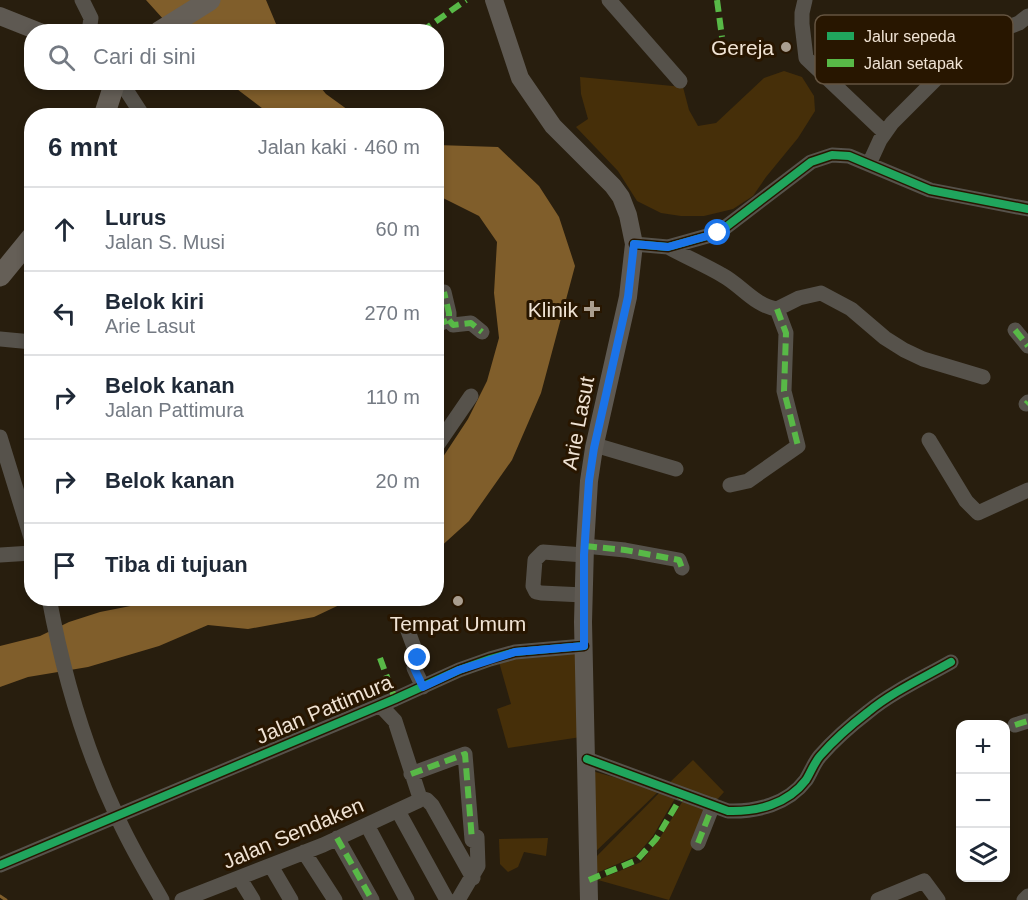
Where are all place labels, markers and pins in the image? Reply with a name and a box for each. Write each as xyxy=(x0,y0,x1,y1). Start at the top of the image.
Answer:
place label: Gereja xyxy=(711,36,774,59)
marker: Gereja xyxy=(779,40,793,54)
place label: Klinik xyxy=(528,298,578,321)
marker: Klinik xyxy=(583,300,601,318)
marker: Tempat Umum xyxy=(451,594,465,608)
place label: Tempat Umum xyxy=(390,612,526,635)

